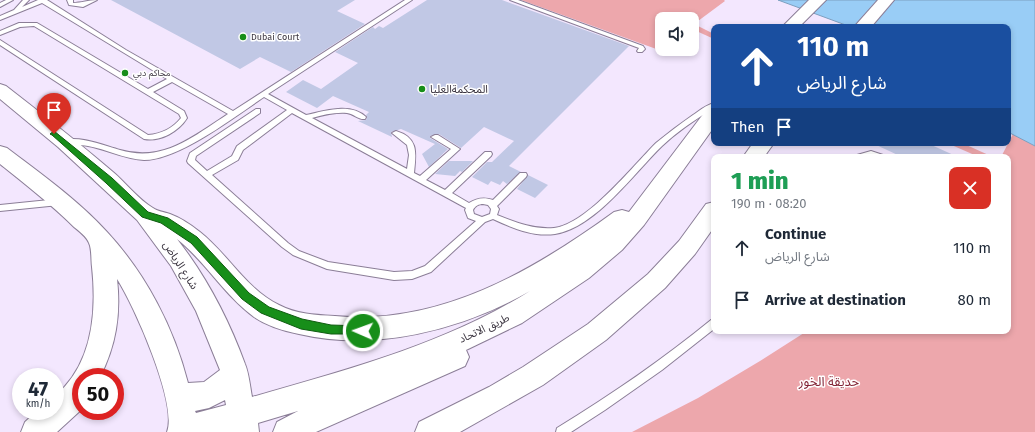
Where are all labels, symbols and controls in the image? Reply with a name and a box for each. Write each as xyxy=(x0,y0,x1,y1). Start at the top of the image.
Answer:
map controls xyxy=(655,12,699,56)
button: sound xyxy=(655,12,699,56)
text: 110 m xyxy=(797,30,869,63)
marker: Dubai Court xyxy=(238,32,248,42)
place label: Dubai Court xyxy=(251,32,300,42)
icon: ahead xyxy=(731,40,783,92)
marker: محاكم دبي xyxy=(120,68,130,78)
place label: محاكم دبي xyxy=(133,68,171,80)
text: شارع الرياض xyxy=(797,72,887,94)
place label: المحكمةالعليا xyxy=(430,83,488,96)
marker: المحكمةالعليا xyxy=(417,84,427,94)
pin xyxy=(37,93,71,134)
icon: arrive xyxy=(43,99,65,121)
icon: arrive xyxy=(773,116,795,138)
text: Then xyxy=(731,118,765,136)
text: 1 min xyxy=(731,167,789,195)
button: close xyxy=(949,167,991,209)
text: 190 m · 08:20 xyxy=(731,196,807,211)
text: Continue xyxy=(765,225,826,243)
icon: ahead xyxy=(731,237,753,259)
street label: شارع الرياض xyxy=(159,239,201,293)
text: 110 m xyxy=(953,239,991,257)
text: شارع الرياض xyxy=(765,249,830,264)
icon: arrive xyxy=(731,289,753,311)
text: Arrive at destination xyxy=(765,291,906,309)
text: 80 m xyxy=(958,291,991,309)
position arrow xyxy=(342,310,384,352)
street label: طريق الاتحاد xyxy=(457,311,512,346)
speed limit sign: 50 xyxy=(72,368,124,420)
park label: حديقة الخور xyxy=(798,374,859,389)
text: 47 xyxy=(28,377,48,401)
text: km/h xyxy=(26,398,50,410)

